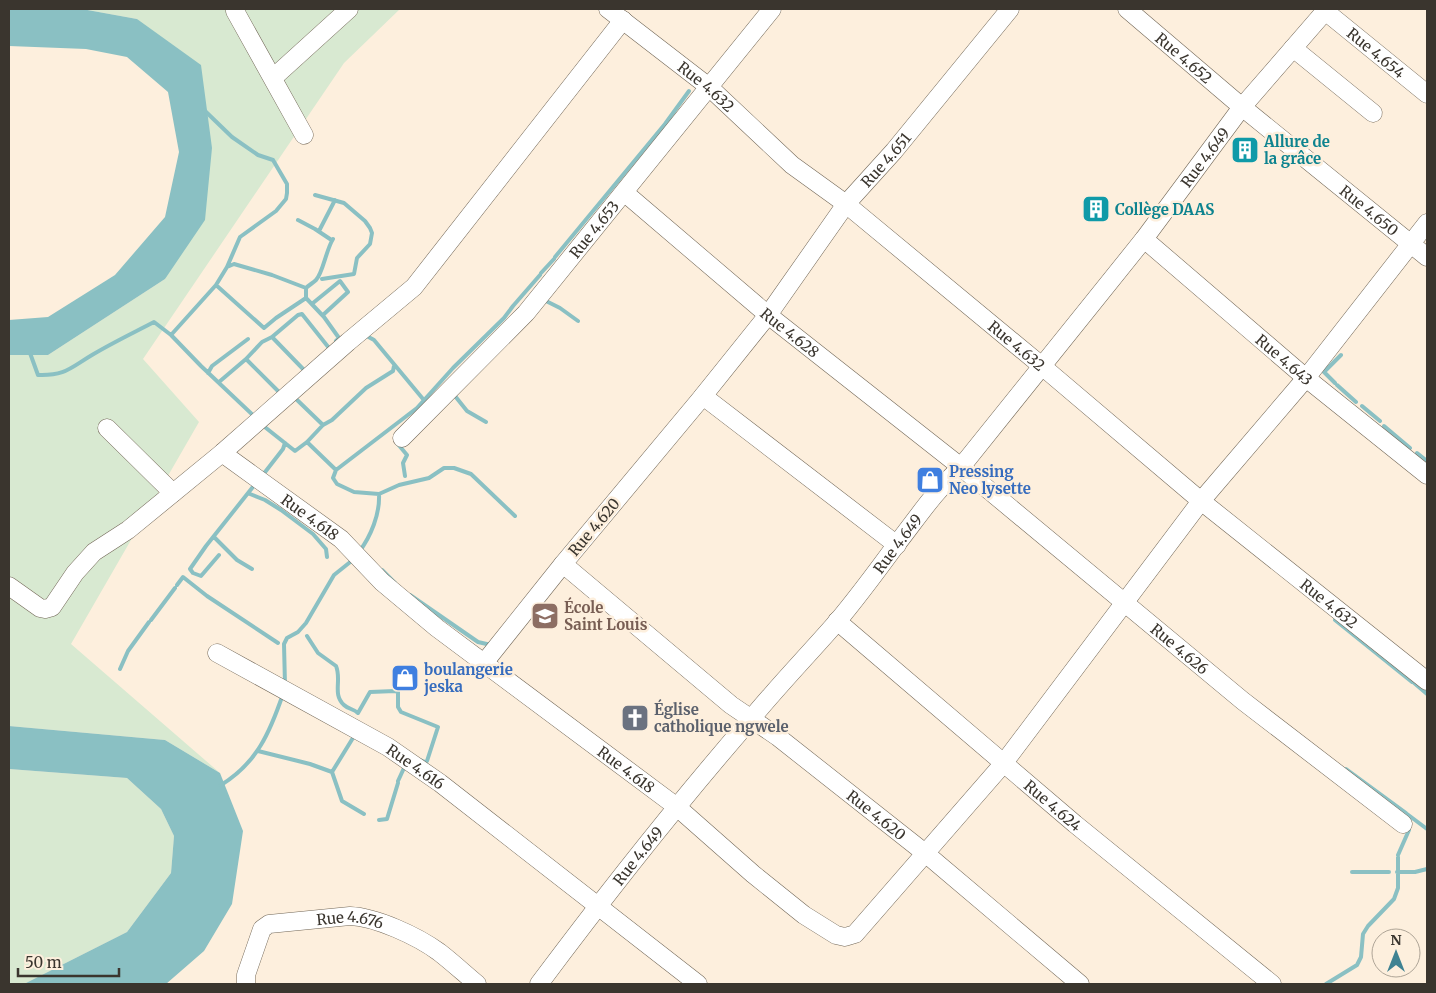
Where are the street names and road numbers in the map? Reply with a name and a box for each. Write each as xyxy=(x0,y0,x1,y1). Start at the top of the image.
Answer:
street label: Rue 4.654 xyxy=(1343,23,1409,82)
street label: Rue 4.652 xyxy=(1152,28,1216,87)
street label: Rue 4.632 xyxy=(674,57,739,116)
street label: Rue 4.649 xyxy=(1176,124,1233,191)
street label: Rue 4.651 xyxy=(857,128,915,191)
street label: Rue 4.650 xyxy=(1336,181,1402,240)
street label: Rue 4.653 xyxy=(565,197,623,262)
street label: Rue 4.628 xyxy=(757,303,823,361)
street label: Rue 4.632 xyxy=(985,316,1049,375)
street label: Rue 4.643 xyxy=(1252,330,1317,389)
street label: Rue 4.618 xyxy=(278,490,343,544)
street label: Rue 4.620 xyxy=(564,494,624,560)
street label: Rue 4.649 xyxy=(869,510,926,577)
street label: Rue 4.632 xyxy=(1297,574,1362,632)
street label: Rue 4.626 xyxy=(1147,619,1213,678)
street label: Rue 4.616 xyxy=(383,740,449,793)
street label: Rue 4.618 xyxy=(594,742,659,797)
street label: Rue 4.624 xyxy=(1020,776,1086,835)
street label: Rue 4.620 xyxy=(843,786,910,844)
street label: Rue 4.649 xyxy=(609,822,667,889)
street label: Rue 4.676 xyxy=(316,906,386,932)

